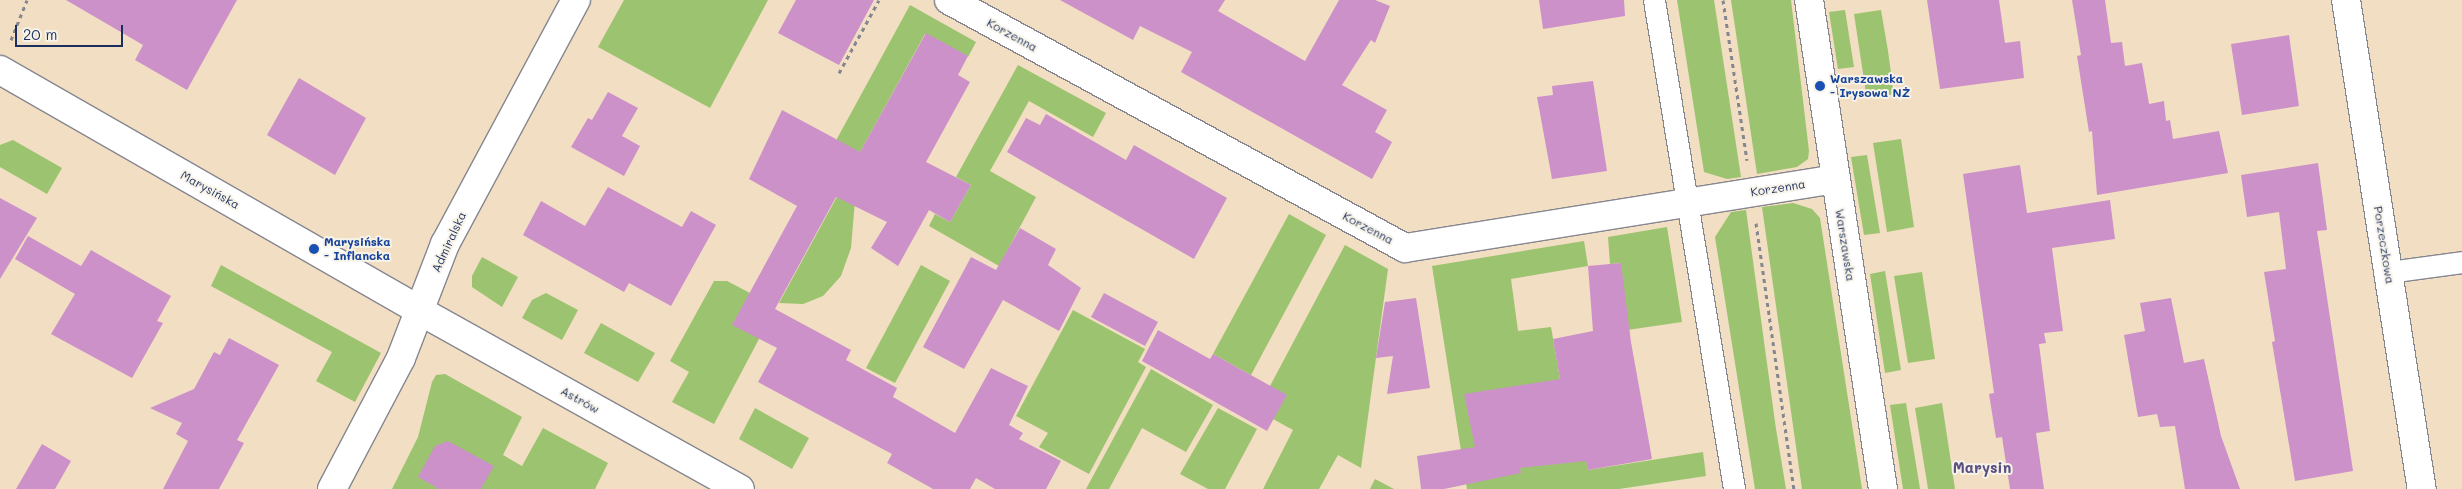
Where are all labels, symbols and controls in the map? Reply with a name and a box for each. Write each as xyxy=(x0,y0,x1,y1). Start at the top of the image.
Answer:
scale bar xyxy=(18,15,125,47)
street label: Korzenna xyxy=(984,15,1040,55)
text: 20 m xyxy=(23,24,57,44)
place label: Warszawska - Irysowa NŻ xyxy=(1830,72,1910,100)
marker: Warszawska - Irysowa NŻ xyxy=(1814,80,1826,92)
street label: Marysińska xyxy=(178,168,242,212)
street label: Korzenna xyxy=(1750,177,1806,199)
street label: Porzeczkowa xyxy=(2371,205,2397,285)
street label: Warszawska xyxy=(1832,208,1858,282)
street label: Admiralska xyxy=(429,209,469,275)
street label: Korzenna xyxy=(1340,209,1396,247)
place label: Marysińska - Inflancka xyxy=(324,235,391,263)
marker: Marysińska - Inflancka xyxy=(308,243,320,255)
street label: Astrów xyxy=(558,384,602,416)
district label: Marysin xyxy=(1953,459,2011,477)

